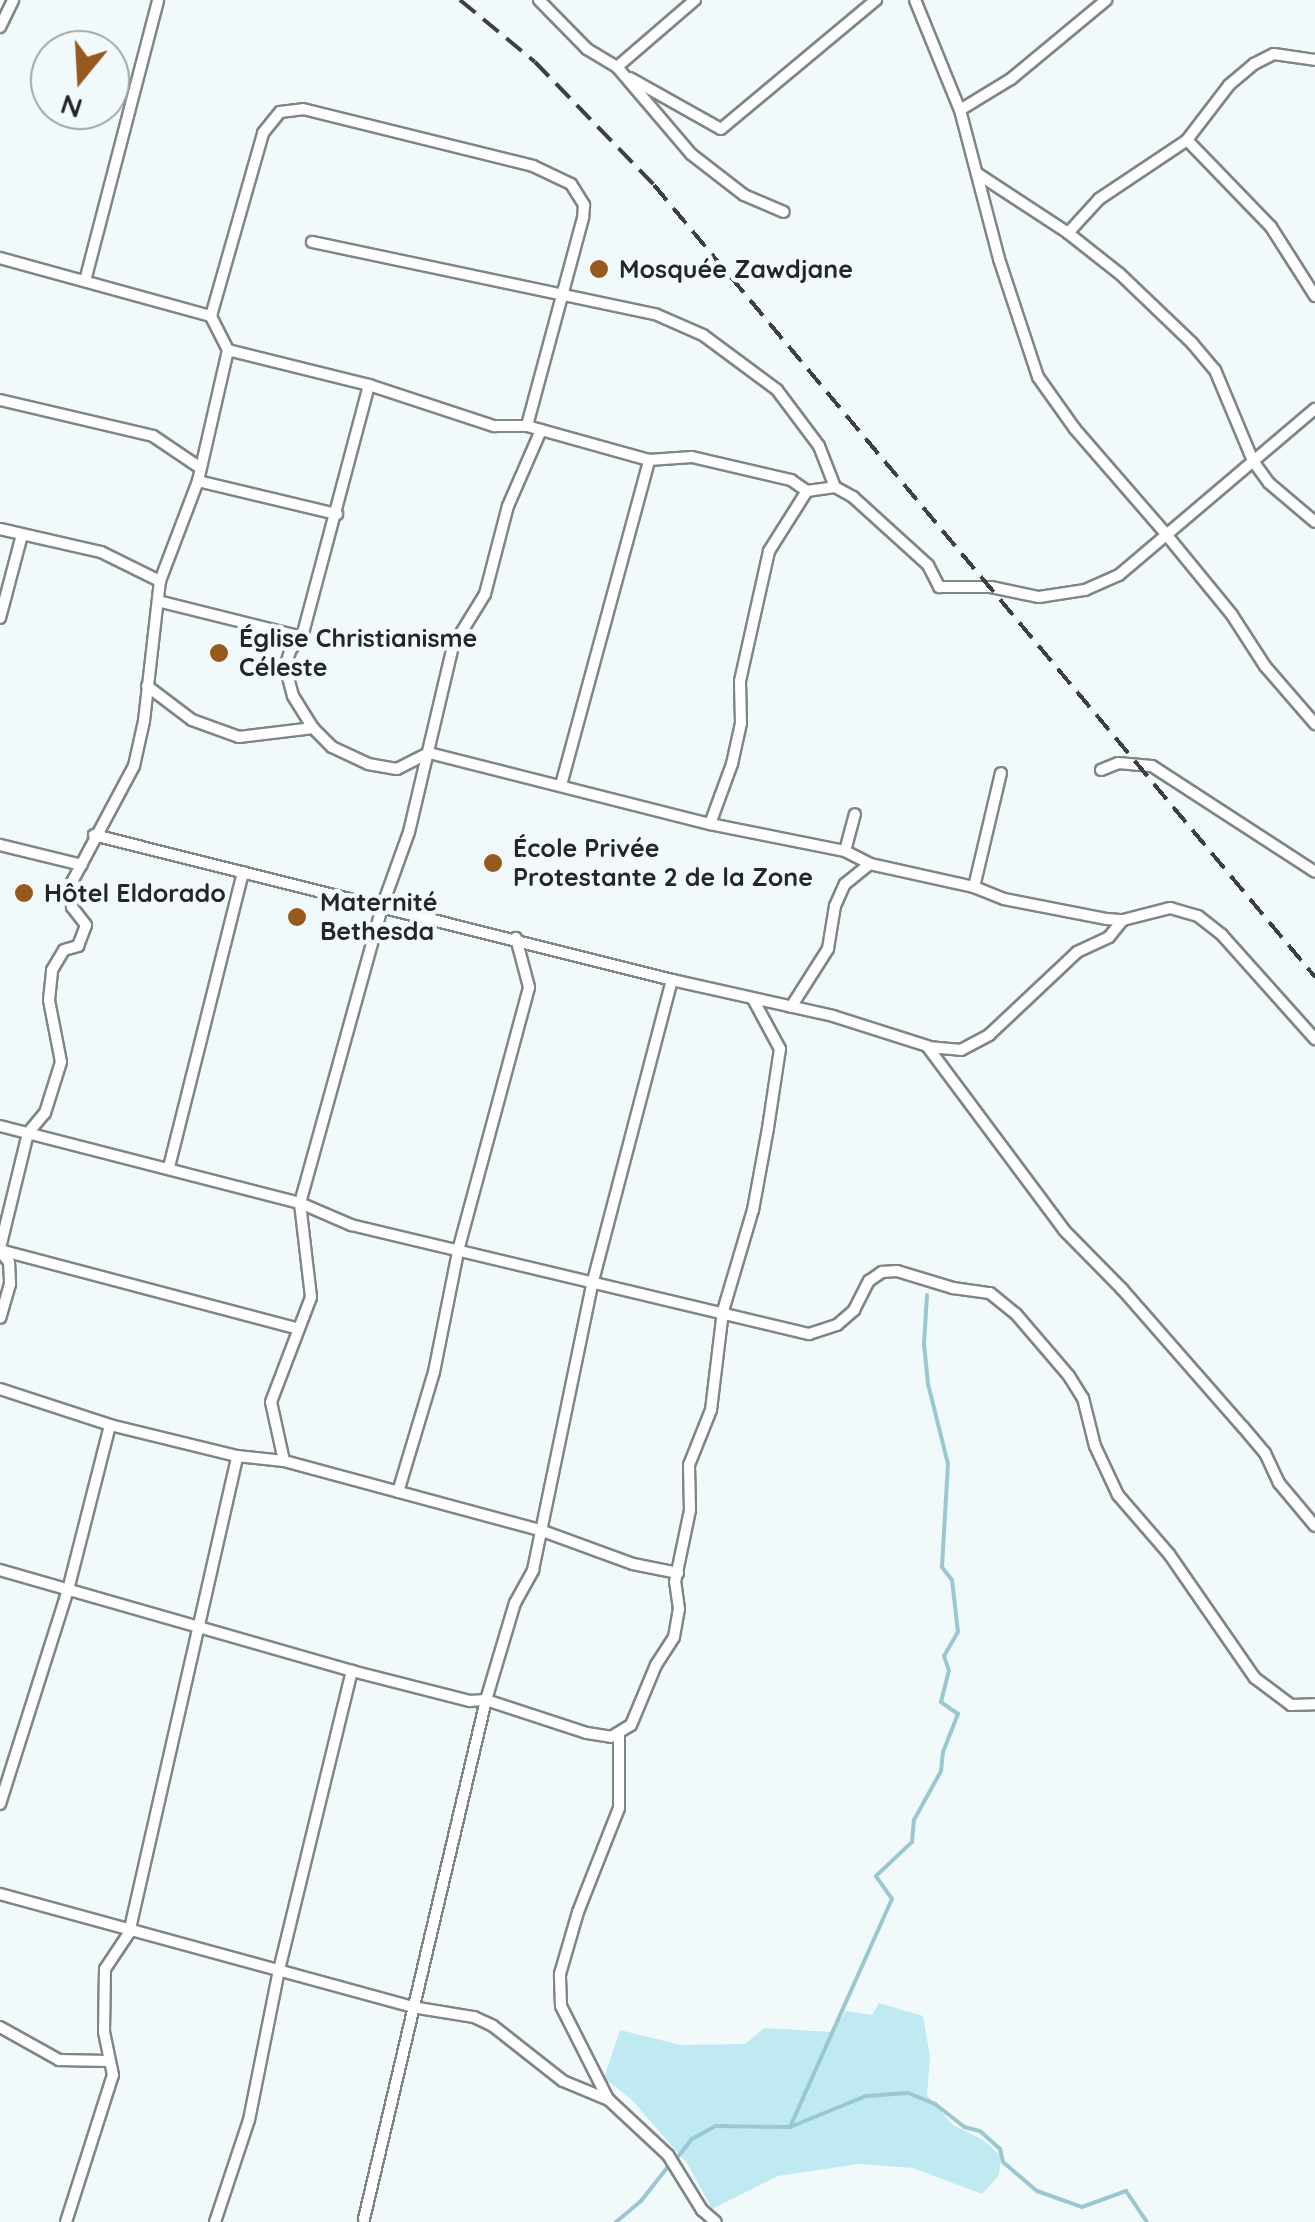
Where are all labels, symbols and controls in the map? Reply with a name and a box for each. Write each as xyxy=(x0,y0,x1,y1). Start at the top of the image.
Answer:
north arrow xyxy=(30,30,130,130)
text: N xyxy=(56,87,86,127)
place label: Mosquée Zawdjane xyxy=(619,254,853,284)
marker: Mosquée Zawdjane xyxy=(588,258,610,280)
place label: Église Christianisme Céleste xyxy=(239,624,477,683)
marker: Église Christianisme Céleste xyxy=(208,642,230,664)
place label: École Privée Protestante 2 de la Zone xyxy=(513,834,813,893)
marker: École Privée Protestante 2 de la Zone xyxy=(482,852,504,874)
place label: Hôtel Eldorado xyxy=(44,878,226,908)
marker: Hôtel Eldorado xyxy=(13,882,35,904)
place label: Maternité Bethesda xyxy=(320,888,438,947)
marker: Maternité Bethesda xyxy=(284,904,310,930)

